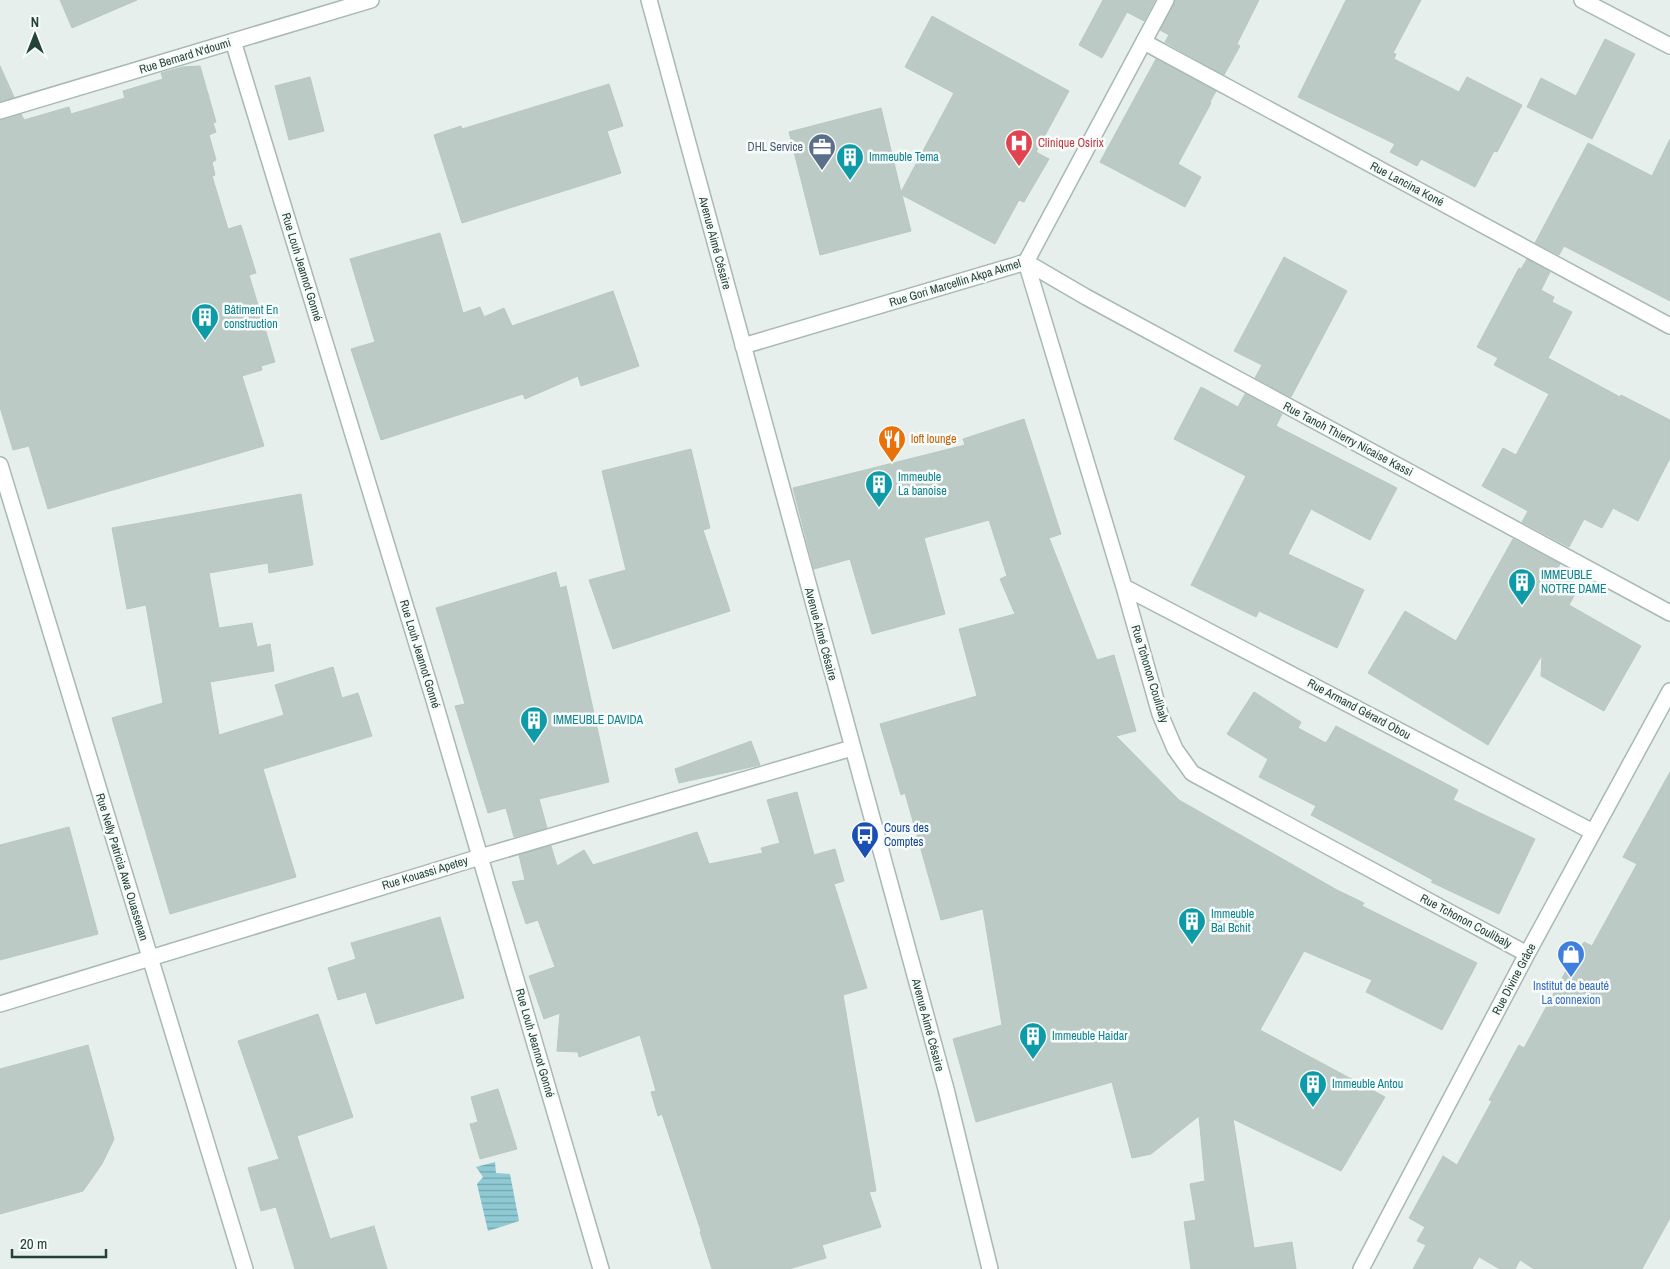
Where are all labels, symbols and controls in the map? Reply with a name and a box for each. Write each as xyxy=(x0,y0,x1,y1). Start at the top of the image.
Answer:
north arrow xyxy=(10,10,60,60)
text: N xyxy=(31,13,39,31)
street label: Rue Bernard N'doumi xyxy=(137,34,233,78)
hospital icon: Clinique Osirix xyxy=(1004,128,1034,167)
office icon: DHL Service xyxy=(807,132,837,171)
place label: Clinique Osirix xyxy=(1038,135,1104,151)
place label: DHL Service xyxy=(748,139,803,155)
building icon: Immeuble Tema xyxy=(835,142,865,181)
place label: Immeuble Tema xyxy=(869,149,939,165)
street label: Rue Lancina Koné xyxy=(1367,158,1447,210)
street label: Avenue Aimé Césaire xyxy=(695,194,735,291)
street label: Rue Louh Jeannot Gonné xyxy=(278,211,326,323)
street label: Rue Gori Marcellin Akpa Akmel xyxy=(887,255,1023,311)
building icon: Bâtiment En construction xyxy=(190,302,220,341)
place label: Bâtiment En construction xyxy=(224,302,278,332)
street label: Rue Tanoh Thierry Nicaise Kassi xyxy=(1280,398,1416,480)
restaurant icon: loft lounge xyxy=(877,424,907,463)
place label: loft lounge xyxy=(911,431,956,447)
building icon: Immeuble La banoise xyxy=(864,469,894,508)
place label: Immeuble La banoise xyxy=(898,469,947,499)
building icon: IMMEUBLE NOTRE DAME xyxy=(1507,567,1537,606)
place label: IMMEUBLE NOTRE DAME xyxy=(1541,567,1607,597)
street label: Avenue Aimé Césaire xyxy=(801,585,841,682)
street label: Rue Louh Jeannot Gonné xyxy=(396,598,444,710)
street label: Rue Tchonon Coulibaly xyxy=(1128,623,1173,725)
street label: Rue Armand Gérard Obou xyxy=(1305,675,1413,743)
building icon: IMMEUBLE DAVIDA xyxy=(519,705,549,744)
place label: IMMEUBLE DAVIDA xyxy=(553,712,643,728)
street label: Rue Nelly Patricia Awa Ouassenan xyxy=(92,791,152,943)
bus stop icon: Cours des Comptes xyxy=(850,820,880,859)
place label: Cours des Comptes xyxy=(884,820,929,850)
street label: Rue Kouassi Apetey xyxy=(380,852,470,894)
street label: Rue Tchonon Coulibaly xyxy=(1417,890,1515,952)
building icon: Immeuble Bal Bchit xyxy=(1177,906,1207,945)
place label: Immeuble Bal Bchit xyxy=(1211,906,1254,936)
shop icon: Institut de beauté La connexion xyxy=(1556,939,1586,978)
street label: Rue Divine Grâce xyxy=(1488,940,1540,1018)
street label: Avenue Aimé Césaire xyxy=(908,976,948,1073)
place label: Institut de beauté La connexion xyxy=(1533,978,1609,1008)
street label: Rue Louh Jeannot Gonné xyxy=(512,987,558,1099)
building icon: Immeuble Haidar xyxy=(1018,1021,1048,1060)
place label: Immeuble Haidar xyxy=(1052,1028,1128,1044)
building icon: Immeuble Antou xyxy=(1298,1069,1328,1108)
place label: Immeuble Antou xyxy=(1332,1076,1403,1092)
scale bar xyxy=(12,1226,106,1258)
text: 20 m xyxy=(20,1233,47,1254)

